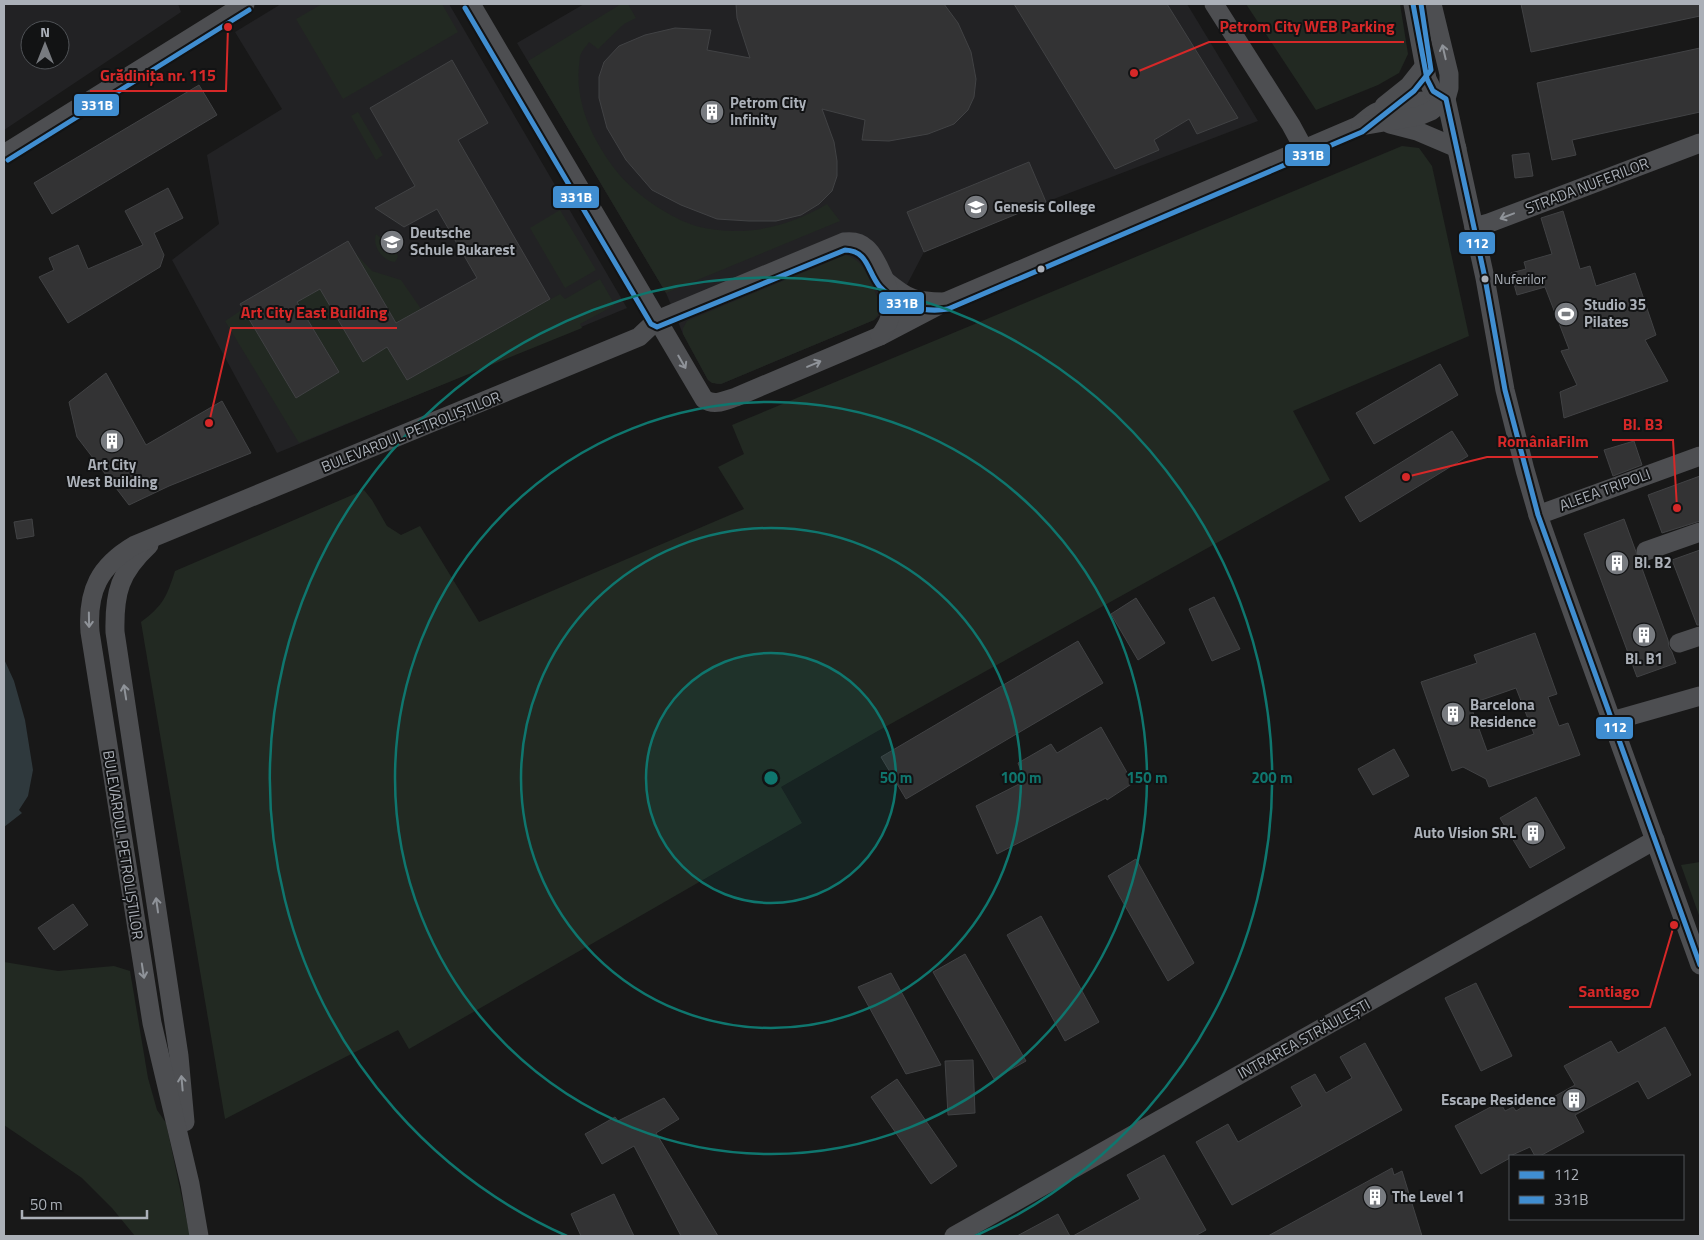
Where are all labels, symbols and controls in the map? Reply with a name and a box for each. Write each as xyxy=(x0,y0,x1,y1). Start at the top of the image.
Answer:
callout: Petrom City WEB Parking xyxy=(1209,11,1404,42)
text: Petrom City WEB Parking xyxy=(1219,14,1395,38)
north arrow xyxy=(20,20,70,70)
text: N xyxy=(40,21,50,42)
one-way arrow xyxy=(1439,44,1448,60)
callout: Grădinița nr. 115 xyxy=(90,60,226,91)
text: Grădinița nr. 115 xyxy=(100,63,216,87)
place label: Petrom City Infinity xyxy=(730,91,807,131)
line badge: 331B xyxy=(73,93,120,117)
text: 331B xyxy=(81,94,113,115)
building icon: Petrom City Infinity xyxy=(699,99,725,125)
line badge: 331B xyxy=(1284,143,1331,167)
text: 331B xyxy=(1292,144,1324,165)
street label: STRADA NUFERILOR xyxy=(1522,151,1652,220)
line badge: 331B xyxy=(552,185,600,209)
text: 331B xyxy=(560,186,592,207)
school or university icon: Genesis College xyxy=(963,194,989,220)
place label: Genesis College xyxy=(994,195,1096,218)
one-way arrow xyxy=(1500,212,1515,221)
place label: Deutsche Schule Bukarest xyxy=(410,221,516,261)
school or university icon: Deutsche Schule Bukarest xyxy=(379,229,405,255)
line badge: 112 xyxy=(1458,231,1496,255)
text: 112 xyxy=(1465,232,1489,253)
unlabelled marker xyxy=(1036,264,1046,274)
place label: Nuferilor xyxy=(1494,268,1546,289)
marker: Nuferilor xyxy=(1480,274,1490,284)
line badge: 331B xyxy=(878,291,925,315)
text: 331B xyxy=(886,292,918,313)
place label: Studio 35 Pilates xyxy=(1584,293,1646,333)
callout: Art City East Building xyxy=(231,297,397,328)
text: Art City East Building xyxy=(241,300,388,324)
sports icon: Studio 35 Pilates xyxy=(1553,301,1579,327)
one-way arrow xyxy=(677,354,687,368)
one-way arrow xyxy=(806,359,821,369)
street label: BULEVARDUL PETROLIȘTILOR xyxy=(318,385,504,478)
callout: Bl. B3 xyxy=(1612,409,1673,440)
text: Bl. B3 xyxy=(1623,412,1663,436)
callout: RomâniaFilm xyxy=(1487,426,1598,457)
building icon: Art City West Building xyxy=(99,428,125,454)
text: RomâniaFilm xyxy=(1497,429,1589,453)
place label: Art City West Building xyxy=(67,453,157,493)
street label: ALEEA TRIPOLI xyxy=(1556,462,1654,517)
building icon: Bl. B2 xyxy=(1604,550,1630,576)
place label: Bl. B2 xyxy=(1634,551,1672,574)
one-way arrow xyxy=(84,612,94,628)
building icon: Bl. B1 xyxy=(1631,622,1657,648)
place label: Bl. B1 xyxy=(1625,647,1663,670)
one-way arrow xyxy=(120,685,130,701)
place label: Barcelona Residence xyxy=(1470,693,1537,733)
building icon: Barcelona Residence xyxy=(1440,701,1466,727)
line badge: 112 xyxy=(1595,716,1634,740)
text: 112 xyxy=(1603,716,1627,737)
street label: BULEVARDUL PETROLIȘTILOR xyxy=(97,749,150,941)
text: 50 m xyxy=(880,766,912,789)
text: 100 m xyxy=(1000,766,1042,789)
text: 150 m xyxy=(1126,766,1168,789)
text: 200 m xyxy=(1251,766,1293,789)
centre of rings xyxy=(762,769,780,787)
building icon: Auto Vision SRL xyxy=(1520,820,1546,846)
place label: Auto Vision SRL xyxy=(1414,821,1516,844)
one-way arrow xyxy=(152,897,162,913)
one-way arrow xyxy=(139,962,149,978)
callout: Santiago xyxy=(1569,976,1650,1007)
text: Santiago xyxy=(1579,979,1639,1003)
street label: INTRAREA STRĂULEȘTI xyxy=(1233,993,1374,1085)
one-way arrow xyxy=(177,1075,186,1091)
building icon: Escape Residence xyxy=(1561,1087,1587,1113)
place label: Escape Residence xyxy=(1441,1088,1556,1111)
legend xyxy=(1509,1155,1684,1220)
text: 112 xyxy=(1554,1163,1579,1186)
building icon: The Level 1 xyxy=(1362,1184,1388,1210)
place label: The Level 1 xyxy=(1392,1185,1465,1208)
scale bar xyxy=(22,1188,148,1220)
text: 331B xyxy=(1554,1188,1588,1211)
text: 50 m xyxy=(30,1193,63,1216)

